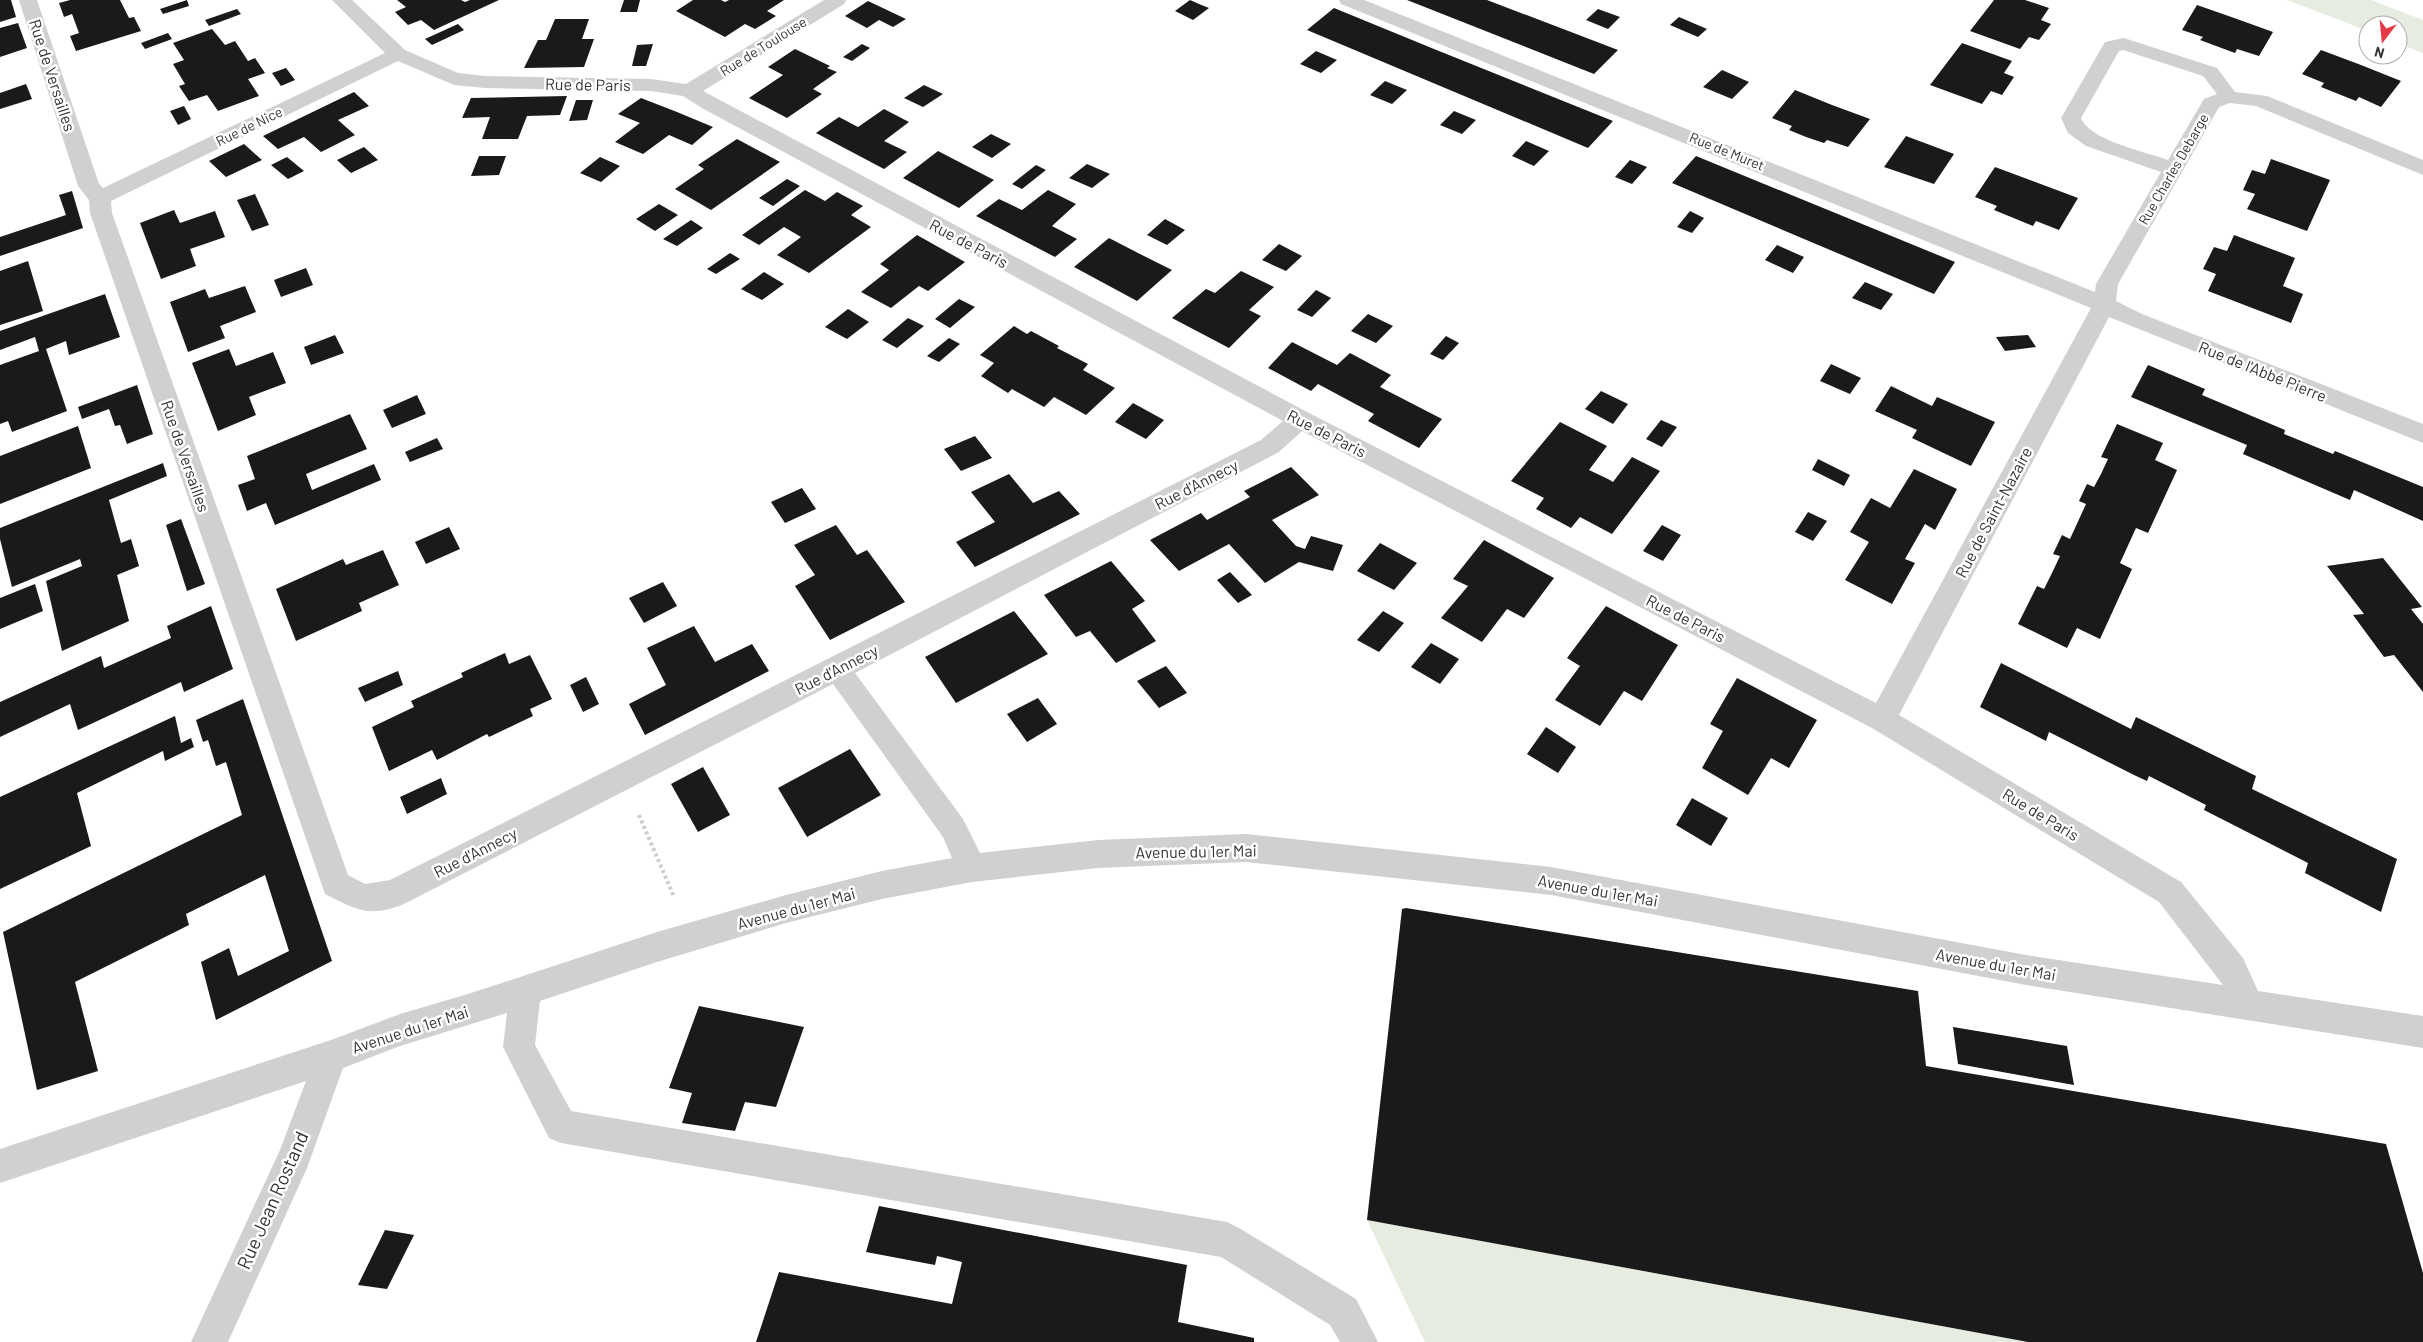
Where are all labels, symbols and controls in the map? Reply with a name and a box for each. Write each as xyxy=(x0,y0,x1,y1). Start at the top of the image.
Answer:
street label: Rue de Toulouse xyxy=(717,13,809,79)
north arrow xyxy=(2358,15,2408,65)
street label: Rue de Versailles xyxy=(26,16,80,134)
text: N xyxy=(2372,44,2386,62)
street label: Rue de Paris xyxy=(545,74,631,94)
street label: Rue de Nice xyxy=(213,103,285,149)
street label: Rue Charles Debarge xyxy=(2134,110,2212,228)
street label: Rue de Muret xyxy=(1687,128,1767,174)
street label: Rue de Paris xyxy=(927,214,1011,272)
street label: Rue de l'Abbé Pierre xyxy=(2196,337,2330,405)
street label: Rue de Versailles xyxy=(158,398,214,514)
street label: Rue de Paris xyxy=(1284,405,1370,461)
street label: Rue de Saint-Nazaire xyxy=(1951,443,2035,581)
street label: Rue d'Annecy xyxy=(1151,455,1241,513)
street label: Rue de Paris xyxy=(1643,590,1729,646)
street label: Rue d'Annecy xyxy=(791,640,881,698)
street label: Rue de Paris xyxy=(1999,784,2083,844)
street label: Rue d'Annecy xyxy=(430,823,520,881)
street label: Avenue du 1er Mai xyxy=(1135,840,1257,862)
street label: Avenue du 1er Mai xyxy=(1537,870,1659,910)
street label: Avenue du 1er Mai xyxy=(735,883,857,933)
street label: Avenue du 1er Mai xyxy=(1935,944,2057,984)
street label: Avenue du 1er Mai xyxy=(349,1001,471,1057)
street label: Rue Jean Rostand xyxy=(231,1127,313,1273)

